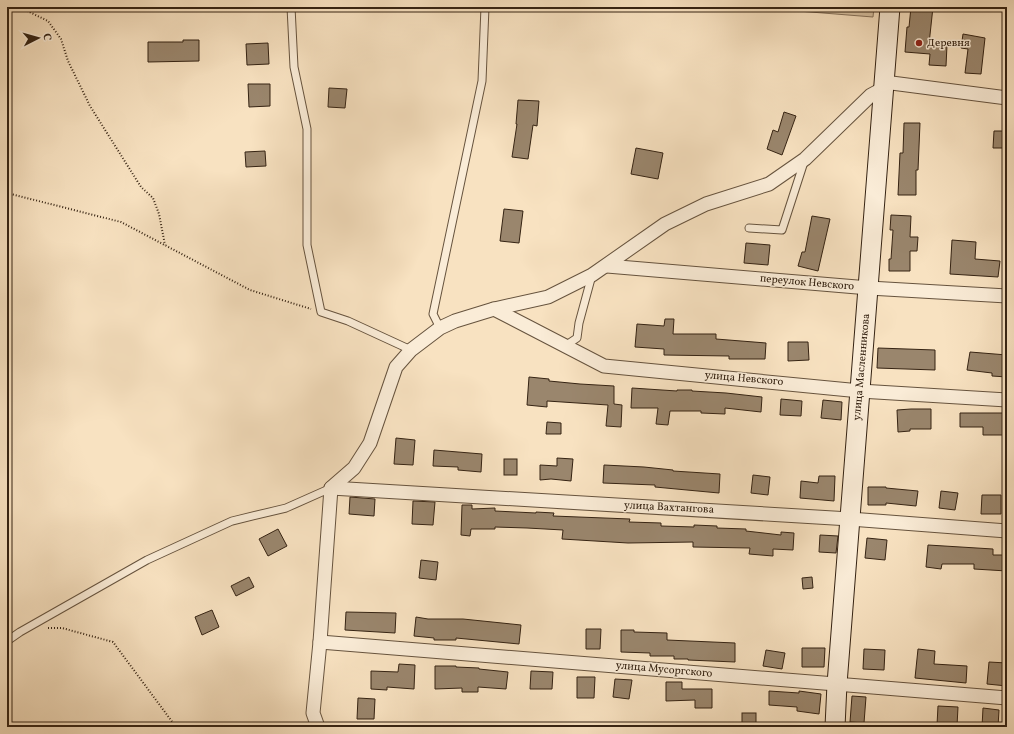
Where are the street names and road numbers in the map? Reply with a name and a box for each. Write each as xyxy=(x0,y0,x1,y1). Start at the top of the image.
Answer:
street label: переулок Невского xyxy=(759,271,855,295)
street label: улица Масленникова xyxy=(850,312,874,421)
street label: улица Невского xyxy=(704,368,784,390)
street label: улица Вахтангова xyxy=(624,498,715,518)
street label: улица Мусоргского xyxy=(615,658,713,682)

